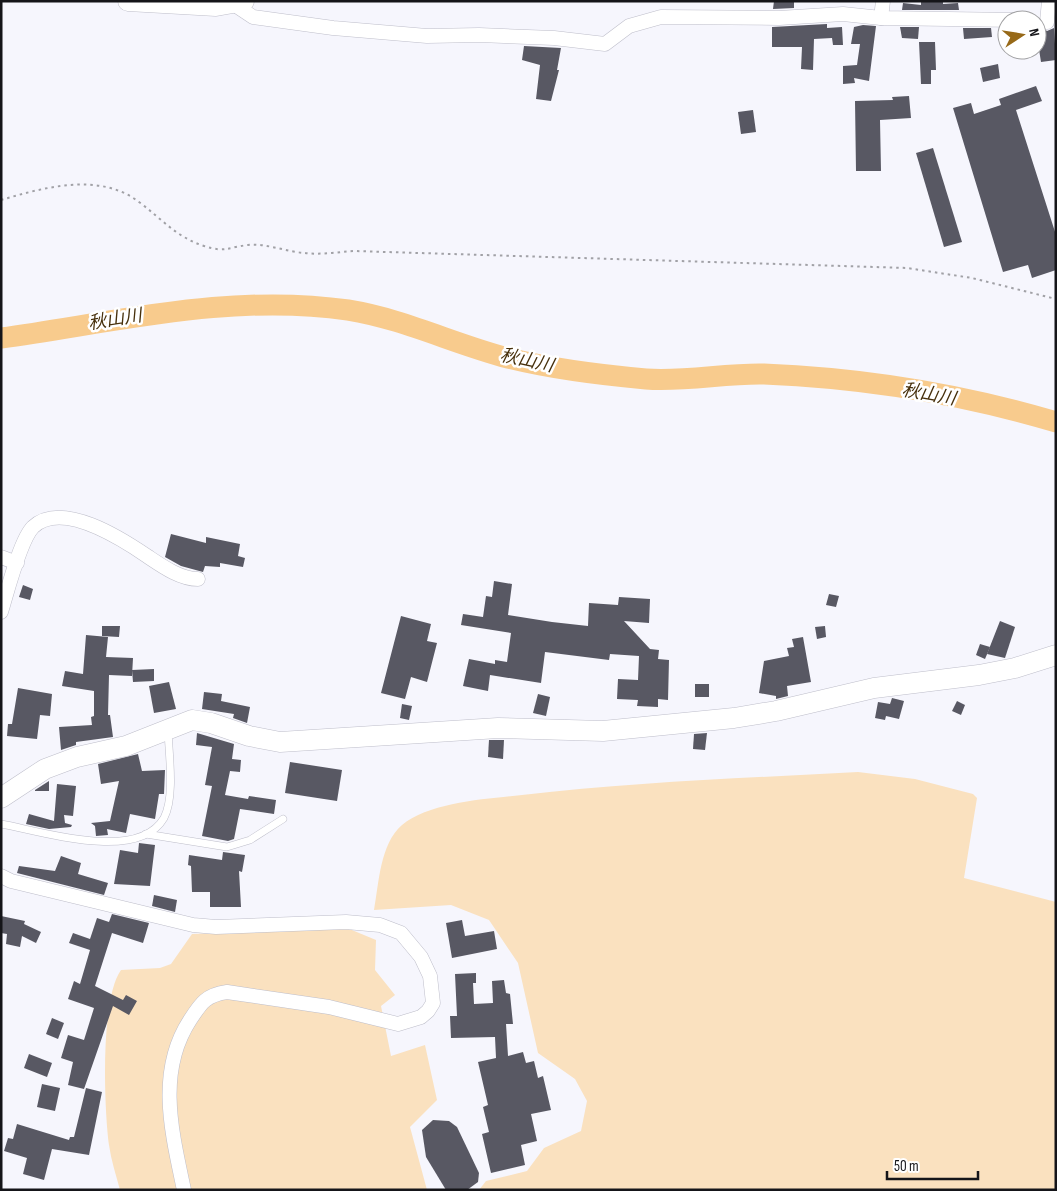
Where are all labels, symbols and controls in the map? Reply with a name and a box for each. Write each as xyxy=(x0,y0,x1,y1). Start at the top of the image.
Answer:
north arrow xyxy=(997,10,1047,60)
text: N xyxy=(1025,27,1043,38)
water label: 秋山川 xyxy=(87,305,145,334)
water label: 秋山川 xyxy=(498,345,557,377)
water label: 秋山川 xyxy=(901,379,959,410)
scale bar xyxy=(887,1148,978,1180)
text: 50 m xyxy=(894,1157,919,1176)

